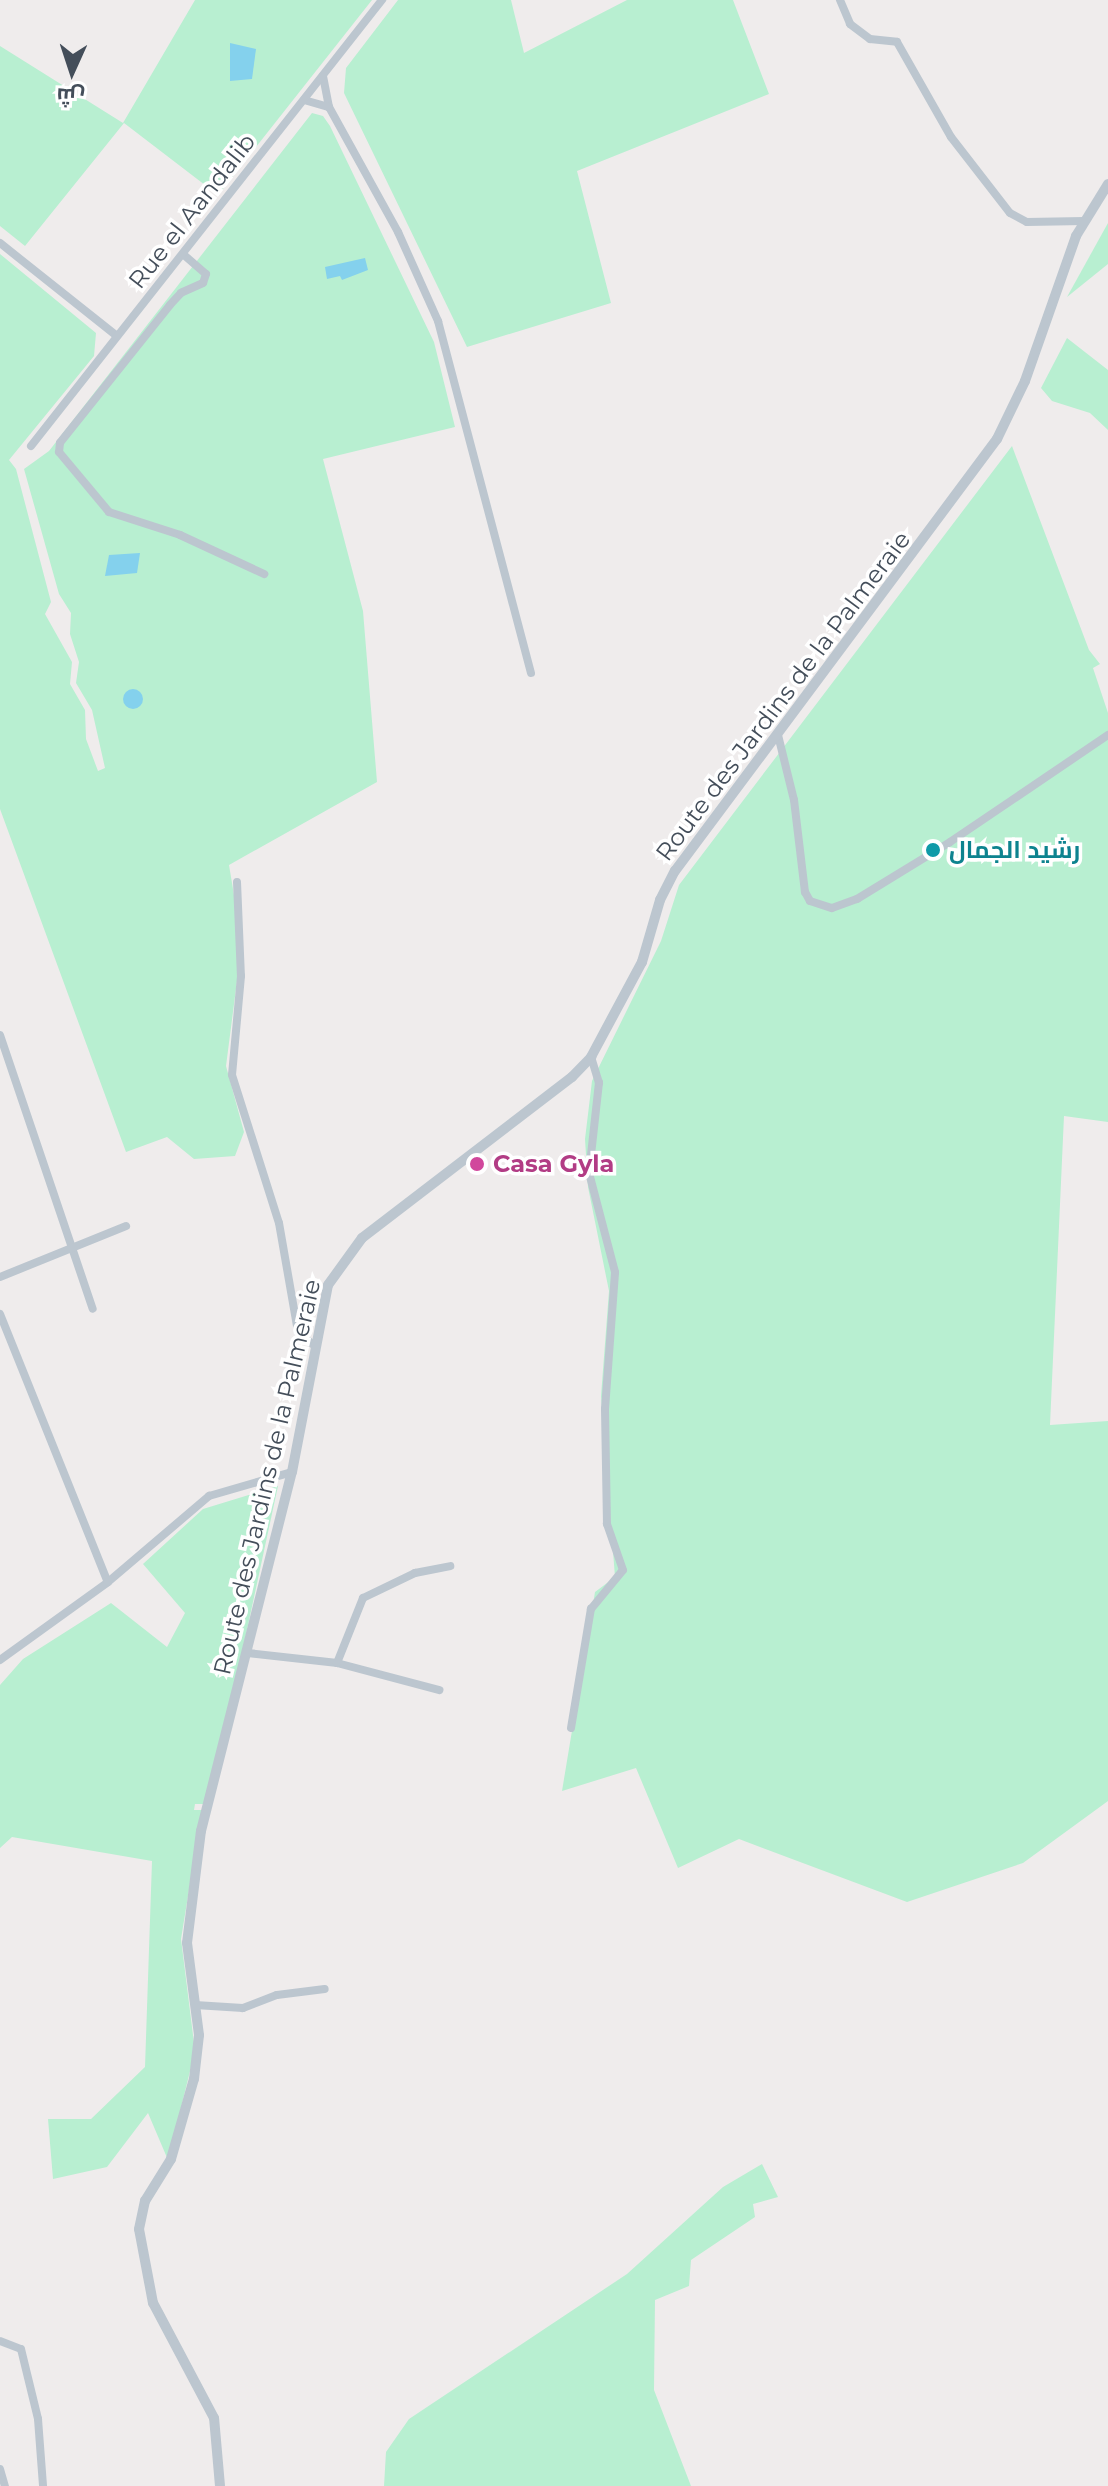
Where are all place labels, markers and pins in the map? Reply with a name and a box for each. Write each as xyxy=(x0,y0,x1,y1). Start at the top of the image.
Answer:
place label: رشيد الجمال xyxy=(949,836,1080,864)
marker: رشيد الجمال xyxy=(924,841,942,859)
place label: Casa Gyla xyxy=(493,1150,614,1178)
marker: Casa Gyla xyxy=(468,1155,486,1173)

